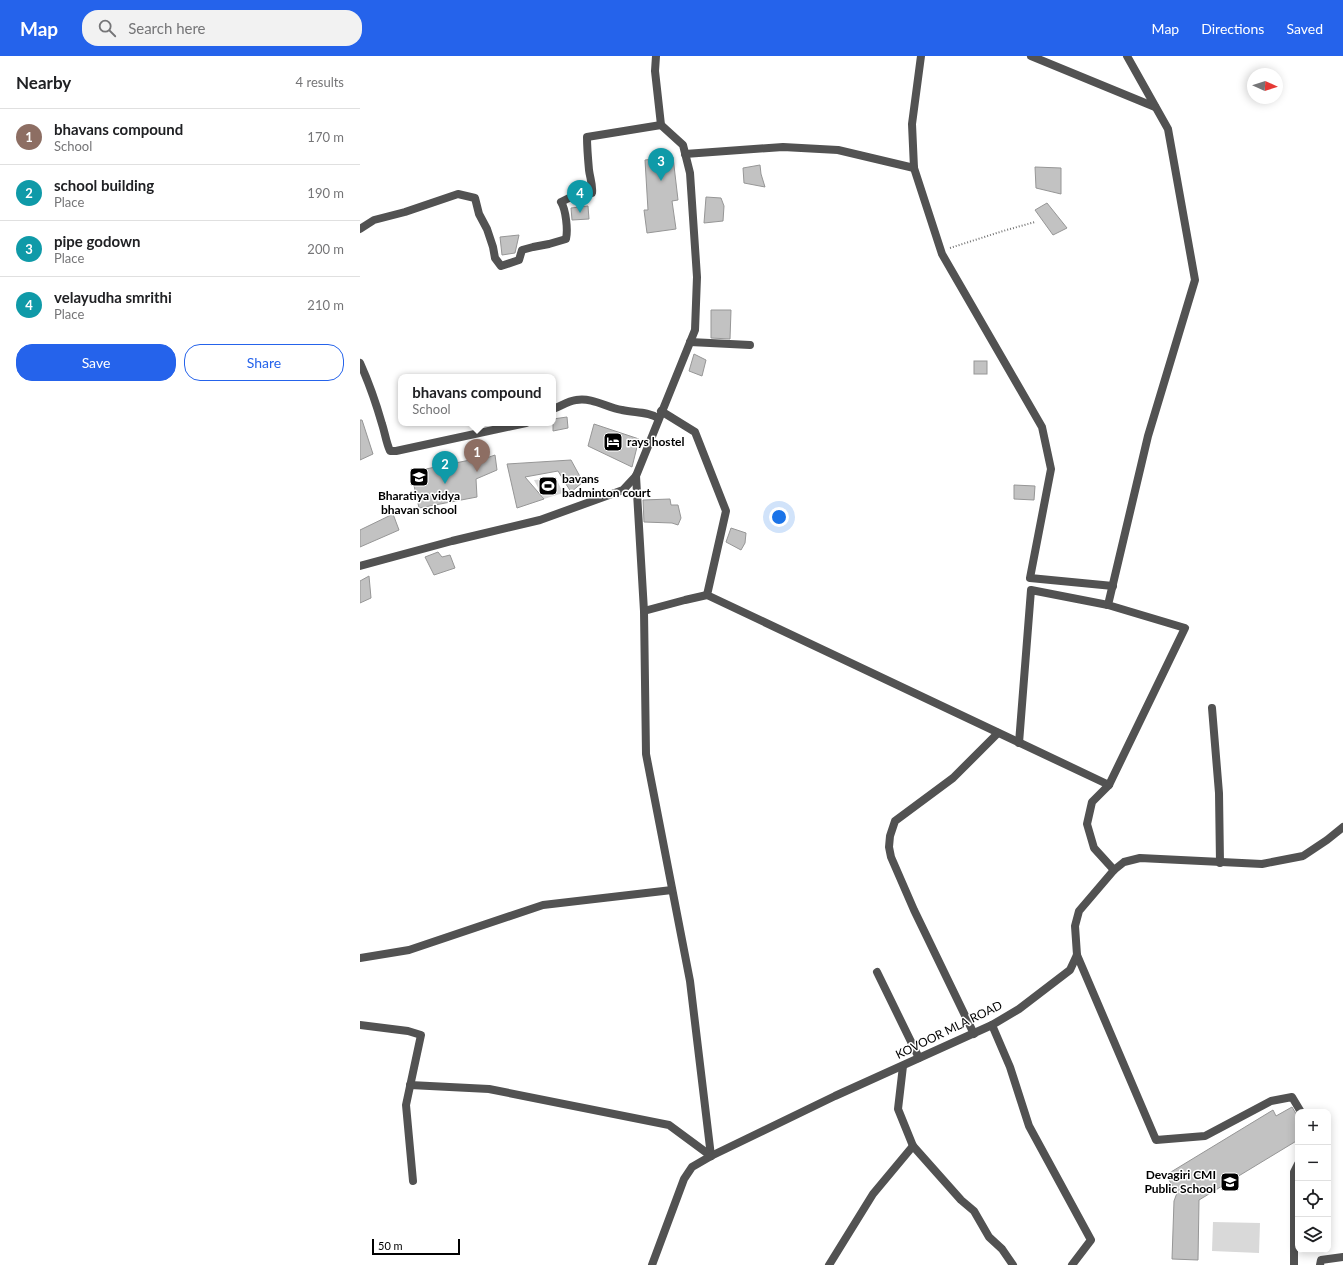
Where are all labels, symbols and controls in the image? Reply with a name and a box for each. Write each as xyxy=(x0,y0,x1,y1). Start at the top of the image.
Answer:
search box xyxy=(82,10,362,46)
text: Map xyxy=(20,17,58,40)
icon: search xyxy=(96,17,118,39)
text: Search here xyxy=(128,19,206,37)
text: Map xyxy=(1152,20,1179,37)
text: Directions xyxy=(1201,20,1264,37)
text: Saved xyxy=(1286,20,1323,37)
north arrow xyxy=(1247,68,1283,104)
text: Nearby xyxy=(16,72,71,93)
text: 4 results xyxy=(296,74,344,90)
text: bhavans compound xyxy=(54,120,183,138)
text: 1 xyxy=(25,129,33,145)
text: 170 m xyxy=(307,129,344,145)
text: School xyxy=(54,138,92,154)
pin: 3 xyxy=(648,148,674,181)
text: school building xyxy=(54,176,154,194)
pin: 4 xyxy=(567,180,593,213)
text: 2 xyxy=(25,185,33,201)
text: 190 m xyxy=(307,185,344,201)
text: Place xyxy=(54,194,84,210)
text: pipe godown xyxy=(54,232,140,250)
text: 3 xyxy=(25,241,33,257)
text: 200 m xyxy=(307,241,344,257)
text: Place xyxy=(54,250,84,266)
text: velayudha smrithi xyxy=(54,288,172,306)
text: 4 xyxy=(25,297,33,313)
text: 210 m xyxy=(307,297,344,313)
text: Place xyxy=(54,306,84,322)
button: Save xyxy=(16,344,176,381)
button: Share xyxy=(184,344,344,381)
popup xyxy=(398,374,556,426)
text: bhavans compound xyxy=(412,383,542,401)
text: School xyxy=(412,401,451,417)
hotel icon: rays hostel xyxy=(602,431,624,453)
place label: rays hostel xyxy=(627,434,684,449)
pin: 1 xyxy=(464,439,490,472)
pin: 2 xyxy=(432,451,458,484)
school or university icon: Bharatiya vidya bhavan school xyxy=(408,466,430,488)
place label: bavans badminton court xyxy=(562,471,651,500)
sports icon: bavans badminton court xyxy=(537,475,559,497)
place label: Bharatiya vidya bhavan school xyxy=(378,488,460,517)
your location xyxy=(769,507,789,527)
street label: KOVOOR MLA ROAD xyxy=(893,997,1004,1062)
map controls xyxy=(1295,1109,1331,1253)
button: + xyxy=(1295,1109,1331,1145)
button: − xyxy=(1295,1145,1331,1181)
place label: Devagiri CMI Public School xyxy=(1144,1167,1216,1196)
school or university icon: Devagiri CMI Public School xyxy=(1219,1171,1241,1193)
button: locate xyxy=(1295,1181,1331,1217)
button: layers xyxy=(1295,1217,1331,1253)
scale bar xyxy=(372,1237,460,1256)
text: 50 m xyxy=(378,1239,403,1252)

